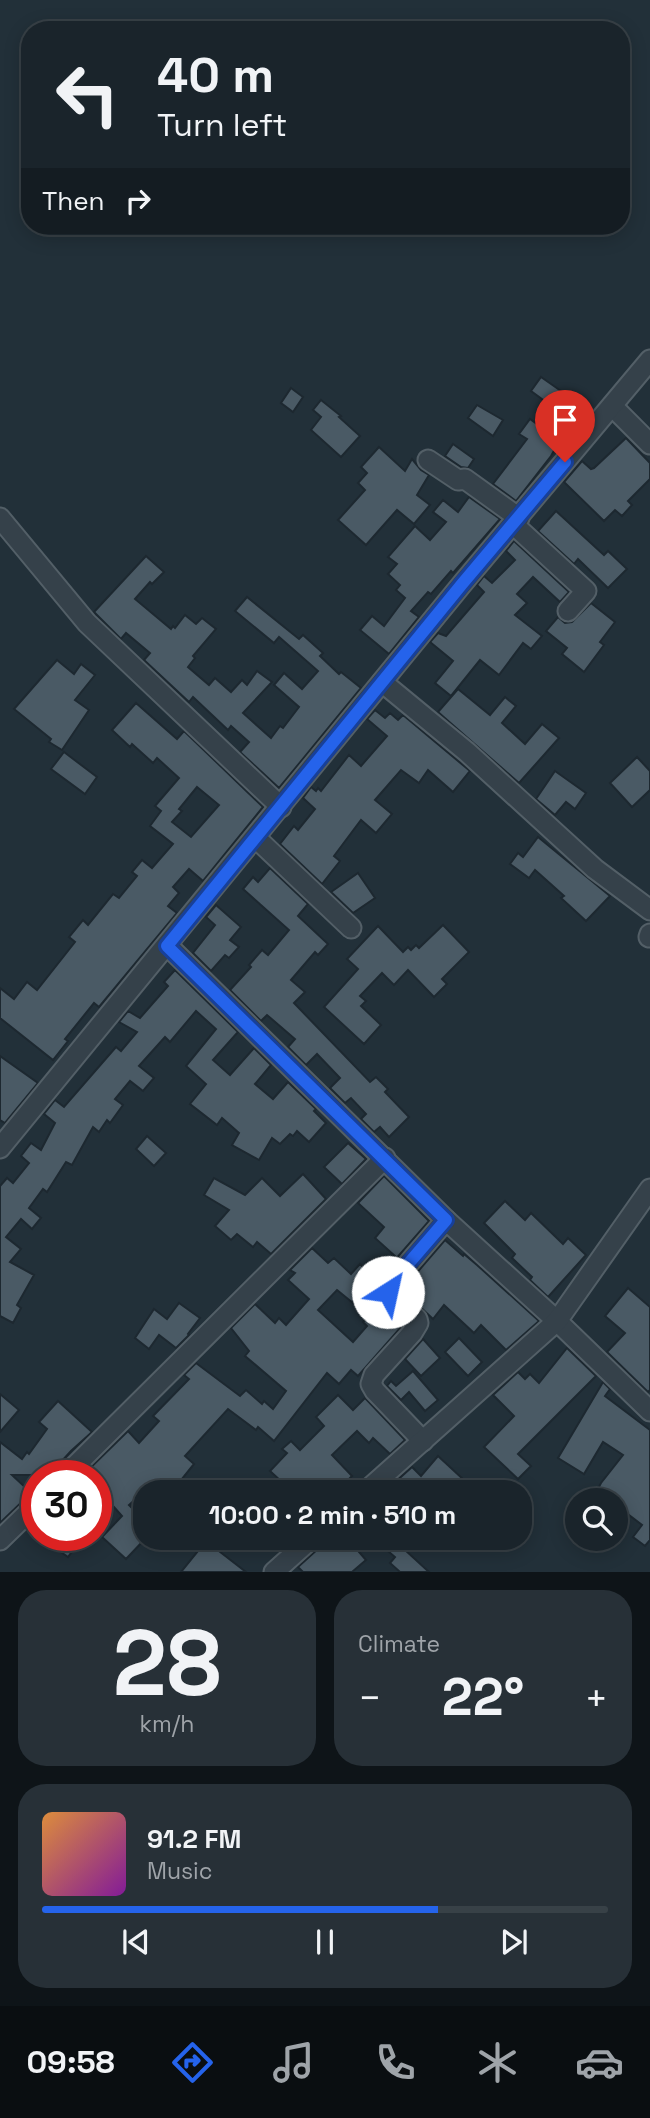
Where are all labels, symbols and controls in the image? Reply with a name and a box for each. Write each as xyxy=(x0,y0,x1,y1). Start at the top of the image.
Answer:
text: 40 m xyxy=(157,44,274,106)
icon: left xyxy=(42,49,133,140)
text: Turn left xyxy=(157,105,287,145)
icon: right xyxy=(119,182,157,220)
text: Then xyxy=(42,184,105,218)
pin xyxy=(535,390,595,462)
icon: arrive xyxy=(546,401,584,439)
position arrow xyxy=(351,1255,425,1329)
speed limit sign: 30 xyxy=(21,1460,112,1551)
map controls xyxy=(565,1488,628,1551)
button: search xyxy=(565,1488,628,1551)
text: 10:00 · 2 min · 510 m xyxy=(209,1498,456,1532)
text: 28 xyxy=(113,1605,221,1722)
text: Climate xyxy=(358,1629,440,1659)
text: 22° xyxy=(442,1664,524,1730)
text: − xyxy=(358,1674,382,1722)
text: + xyxy=(584,1674,608,1722)
text: km/h xyxy=(140,1709,194,1739)
text: 91.2 FM xyxy=(147,1822,241,1856)
text: Music xyxy=(147,1856,212,1886)
icon: previous xyxy=(117,1923,155,1961)
icon: pause xyxy=(306,1923,344,1961)
icon: next xyxy=(495,1923,533,1961)
icon: directions xyxy=(168,2038,217,2087)
icon: music xyxy=(269,2038,318,2087)
icon: phone xyxy=(371,2038,420,2087)
icon: climate xyxy=(473,2038,522,2087)
icon: car xyxy=(575,2038,624,2087)
text: 09:58 xyxy=(26,2042,115,2082)

